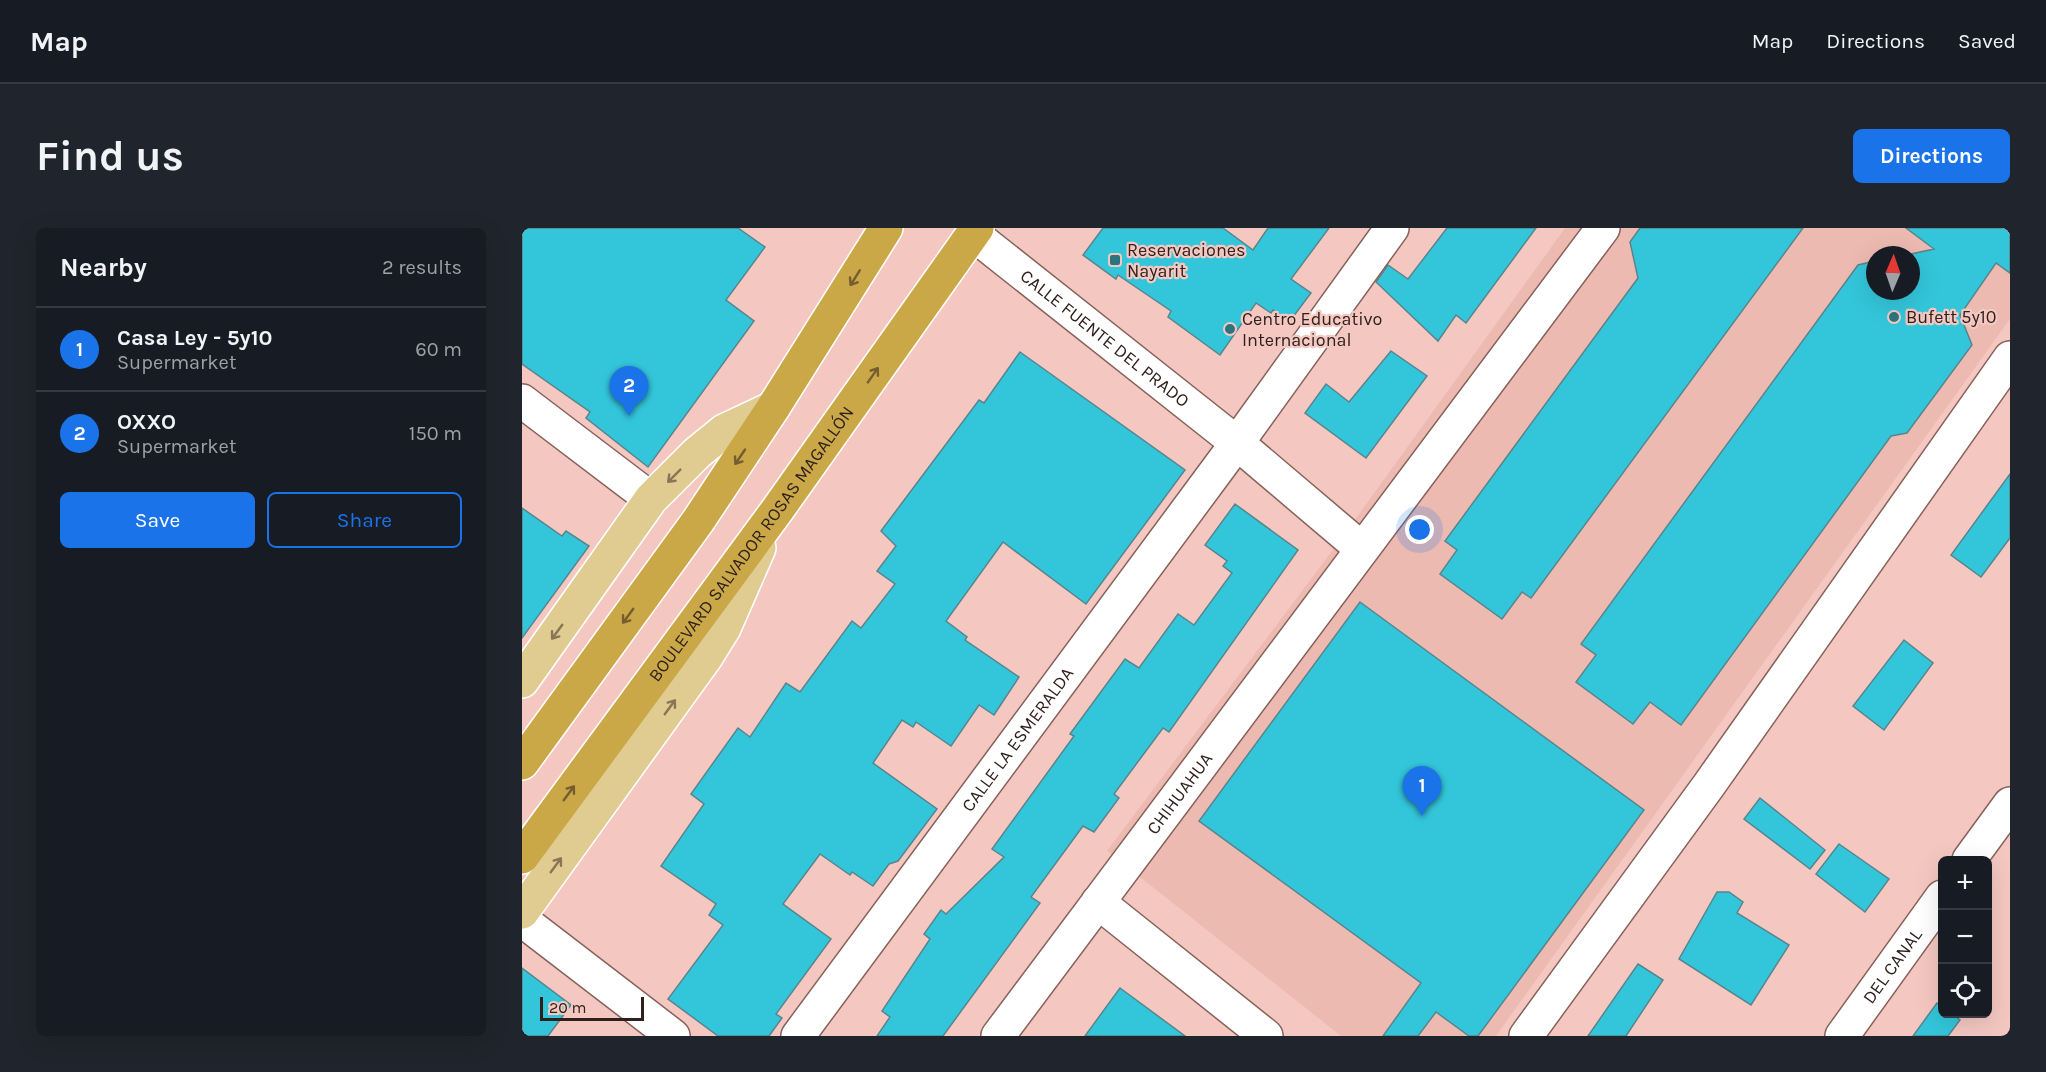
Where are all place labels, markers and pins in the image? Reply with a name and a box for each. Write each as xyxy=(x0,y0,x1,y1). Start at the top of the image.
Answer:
place label: Reservaciones Nayarit xyxy=(1127,239,1246,282)
marker: Reservaciones Nayarit xyxy=(1108,253,1122,267)
place label: Bufett 5y10 xyxy=(1906,306,1996,328)
place label: Centro Educativo Internacional xyxy=(1242,308,1382,351)
marker: Bufett 5y10 xyxy=(1887,310,1901,324)
marker: Centro Educativo Internacional xyxy=(1223,322,1237,336)
pin: 2 xyxy=(610,366,648,416)
pin: 1 xyxy=(1402,766,1442,816)

